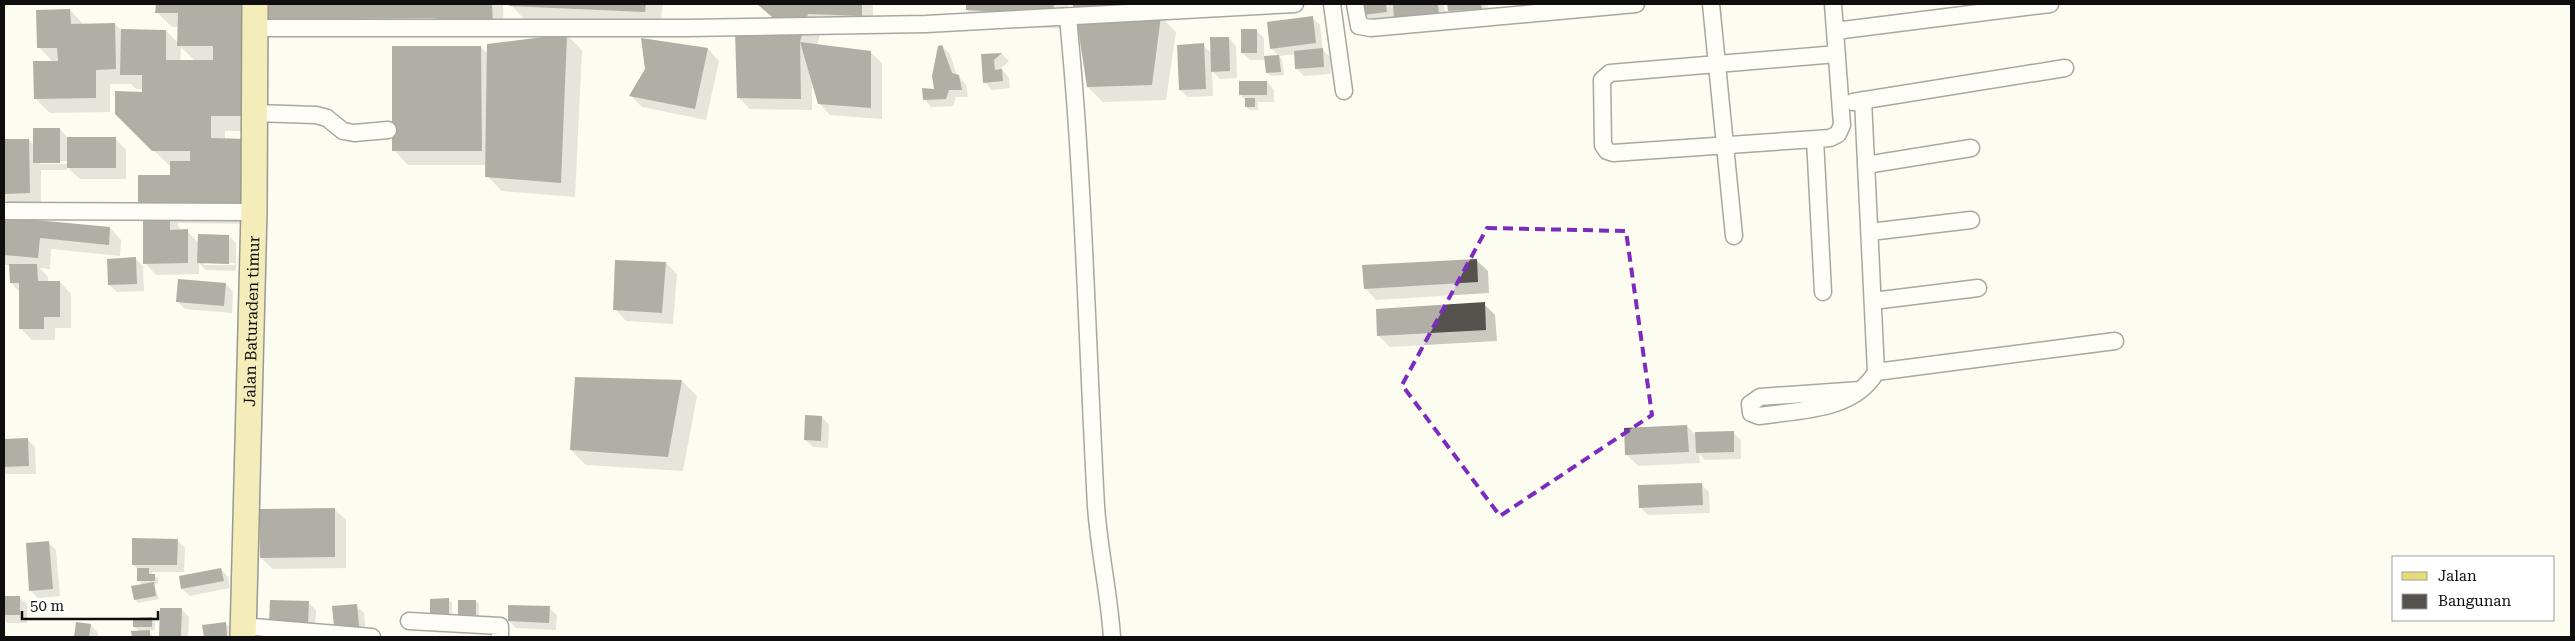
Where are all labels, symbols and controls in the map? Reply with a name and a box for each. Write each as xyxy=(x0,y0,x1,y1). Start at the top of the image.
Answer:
street label: Jalan Baturaden timur xyxy=(240,235,263,407)
legend xyxy=(2392,556,2555,621)
text: Jalan xyxy=(2438,567,2477,585)
scale bar xyxy=(22,588,159,620)
text: Bangunan xyxy=(2438,592,2511,610)
text: 50 m xyxy=(30,597,65,615)

